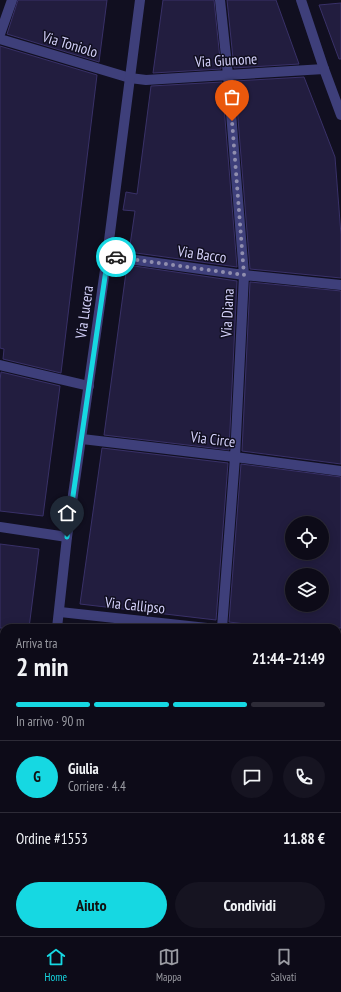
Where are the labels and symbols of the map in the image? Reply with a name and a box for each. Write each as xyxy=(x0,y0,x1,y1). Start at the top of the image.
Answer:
street label: Via Toniolo xyxy=(39,26,100,61)
street label: Via Giunone xyxy=(193,49,258,71)
pin xyxy=(215,80,249,121)
courier xyxy=(96,237,136,277)
street label: Via Bacco xyxy=(175,241,228,267)
street label: Via Lucera xyxy=(71,284,97,341)
street label: Via Diana xyxy=(216,288,238,339)
street label: Via Circe xyxy=(189,427,236,451)
pin xyxy=(50,496,84,537)
street label: Via Callipso xyxy=(103,592,166,618)

